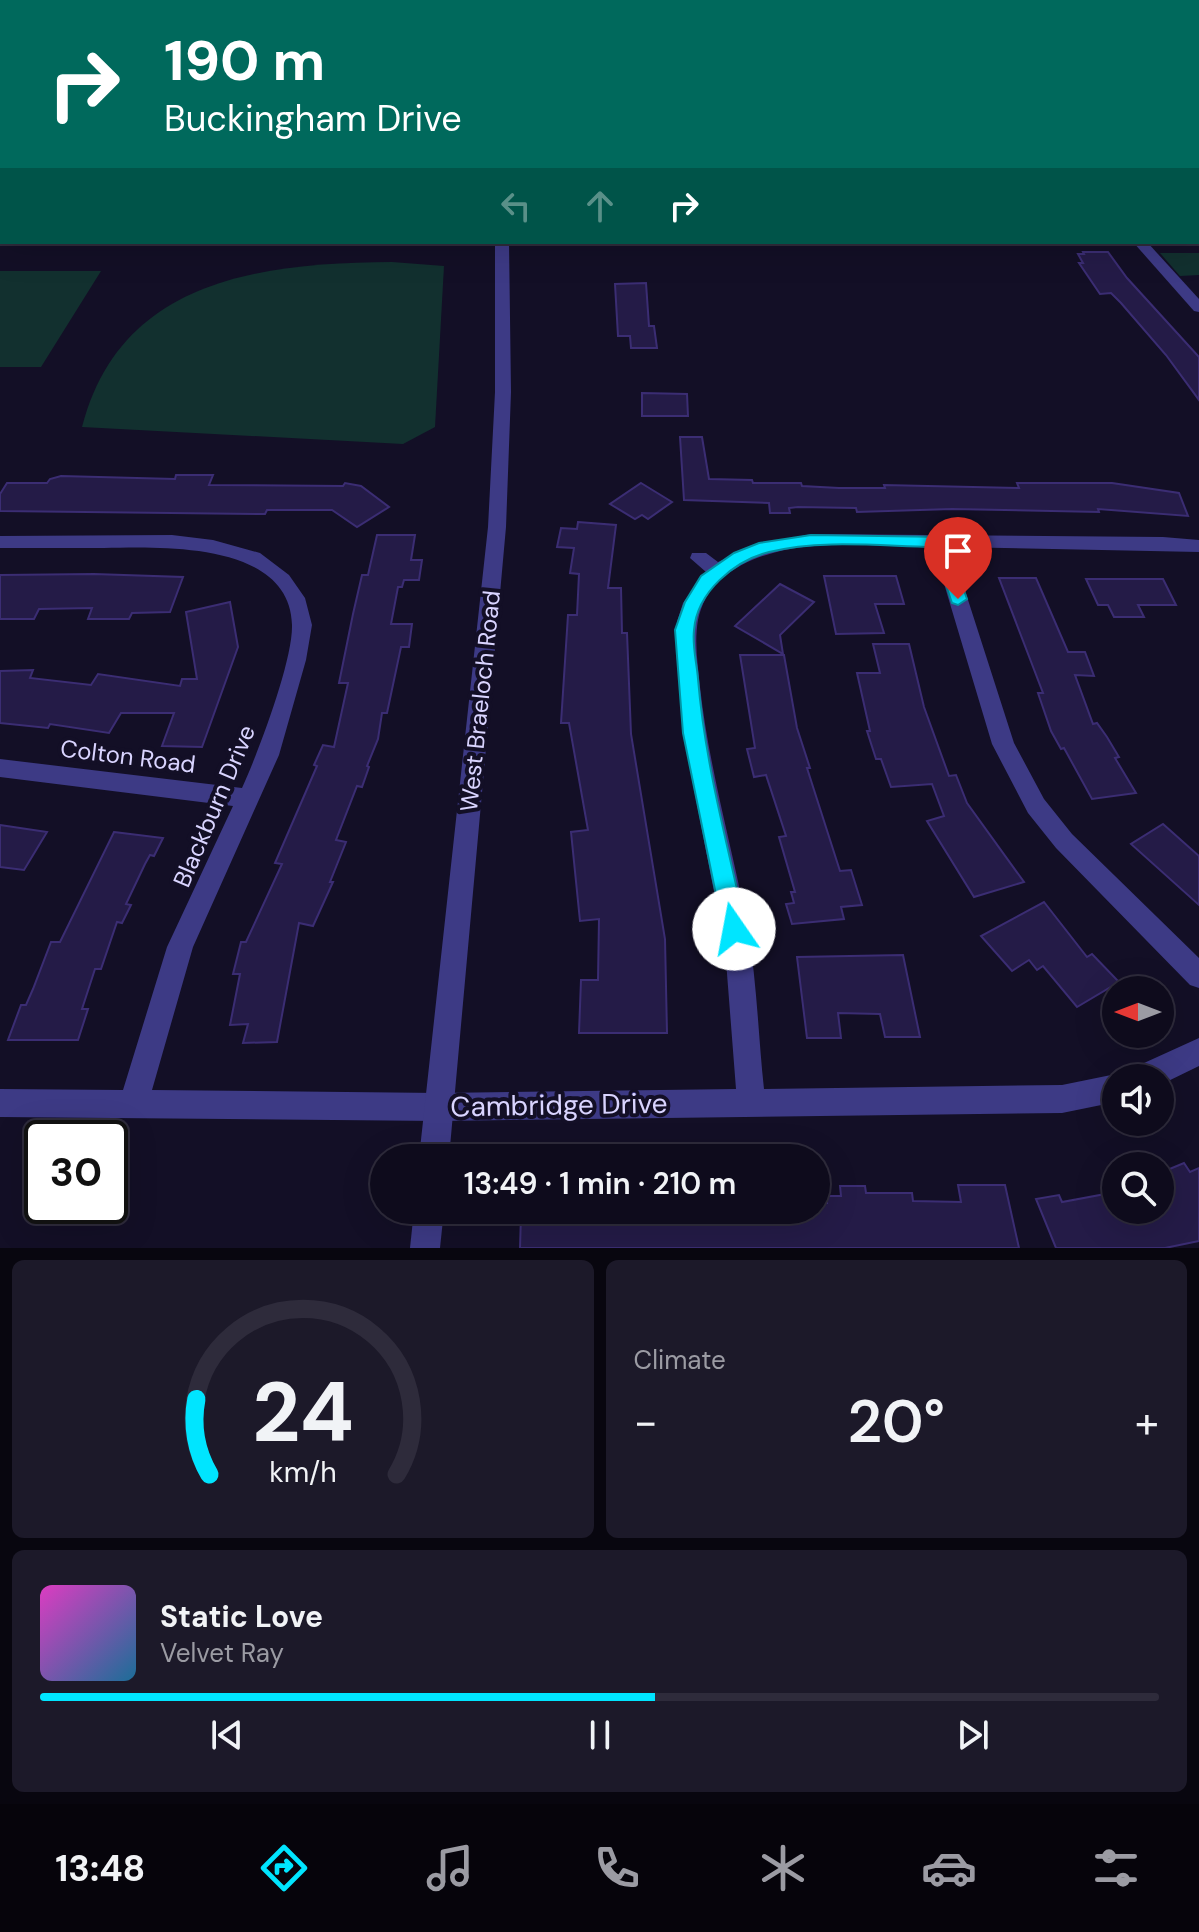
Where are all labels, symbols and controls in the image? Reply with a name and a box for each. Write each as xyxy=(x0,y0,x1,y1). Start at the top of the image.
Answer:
text: 190 m xyxy=(164,24,325,97)
icon: right xyxy=(32,32,136,136)
text: Buckingham Drive xyxy=(164,95,462,142)
icon: left xyxy=(494,184,538,228)
icon: ahead xyxy=(578,184,622,228)
icon: right xyxy=(662,184,706,228)
pin xyxy=(924,517,992,599)
icon: arrive xyxy=(936,529,980,573)
street label: West Braeloch Road xyxy=(453,589,507,813)
street label: Blackburn Drive xyxy=(166,720,262,892)
street label: Colton Road xyxy=(59,732,197,780)
position arrow xyxy=(692,887,776,971)
north arrow xyxy=(1102,976,1174,1048)
map controls xyxy=(1102,976,1174,1224)
button: sound xyxy=(1102,1064,1174,1136)
street label: Cambridge Drive xyxy=(450,1085,668,1125)
speed limit sign: 30 xyxy=(24,1120,128,1224)
button: search xyxy=(1102,1152,1174,1224)
text: 13:49 · 1 min · 210 m xyxy=(464,1164,736,1203)
text: Climate xyxy=(634,1343,726,1377)
text: 24 xyxy=(252,1358,354,1467)
text: 20° xyxy=(847,1382,945,1461)
text: − xyxy=(634,1393,658,1451)
text: + xyxy=(1135,1393,1159,1451)
text: km/h xyxy=(269,1454,337,1491)
text: Static Love xyxy=(160,1597,323,1636)
text: Velvet Ray xyxy=(160,1636,284,1670)
icon: previous xyxy=(205,1713,249,1757)
icon: pause xyxy=(578,1713,622,1757)
icon: next xyxy=(951,1713,995,1757)
icon: directions xyxy=(256,1840,312,1896)
icon: music xyxy=(422,1840,478,1896)
icon: phone xyxy=(589,1840,645,1896)
icon: climate xyxy=(755,1840,811,1896)
icon: car xyxy=(921,1840,977,1896)
icon: filters xyxy=(1088,1840,1144,1896)
text: 13:48 xyxy=(55,1845,145,1892)

